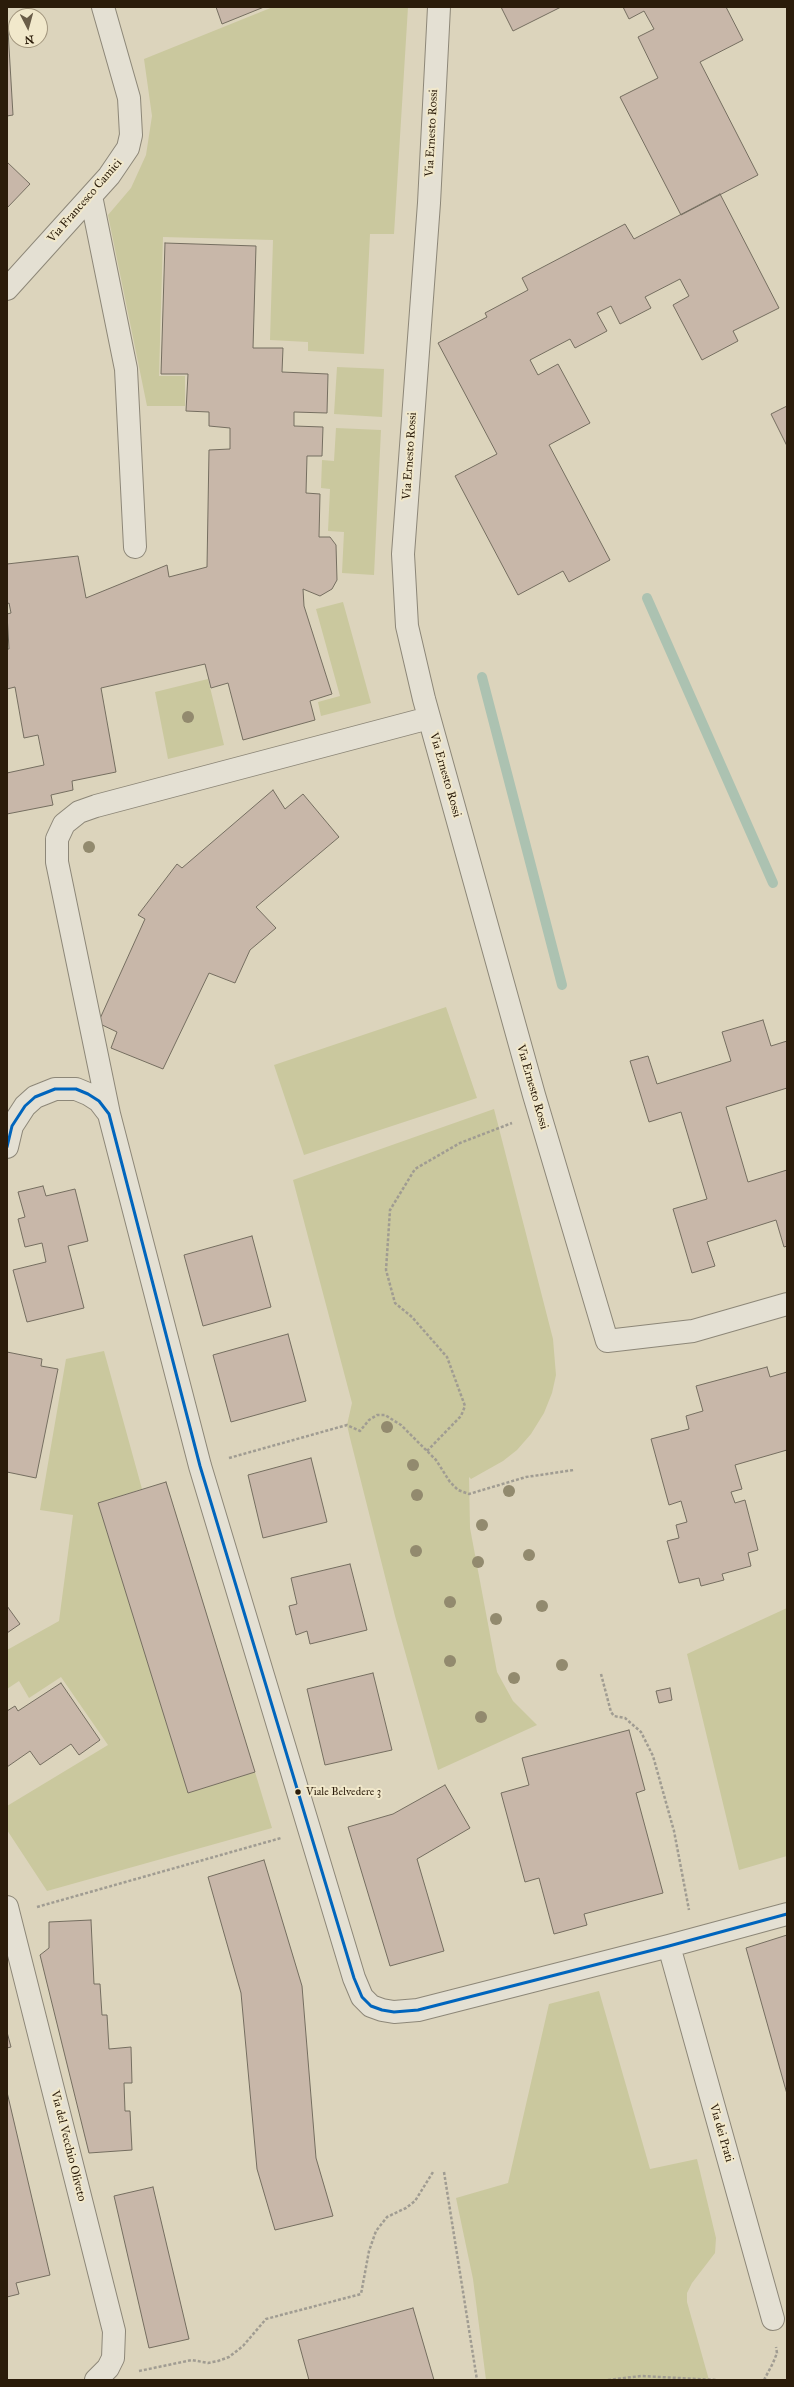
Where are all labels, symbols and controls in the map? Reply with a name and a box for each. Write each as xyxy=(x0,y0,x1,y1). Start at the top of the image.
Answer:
north arrow xyxy=(8,8,48,48)
text: N xyxy=(24,32,35,46)
street label: Via Ernesto Rossi xyxy=(423,89,441,177)
street label: Via Francesco Camici xyxy=(45,156,125,246)
street label: Via Ernesto Rossi xyxy=(400,412,420,500)
street label: Via Ernesto Rossi xyxy=(426,731,464,819)
street label: Via Ernesto Rossi xyxy=(513,1043,551,1131)
place label: Viale Belvedere 3 xyxy=(306,1785,381,1799)
marker: Viale Belvedere 3 xyxy=(293,1787,303,1797)
street label: Via del Vecchio Oliveto xyxy=(47,2089,89,2203)
street label: Via dei Prati xyxy=(706,2102,736,2164)

